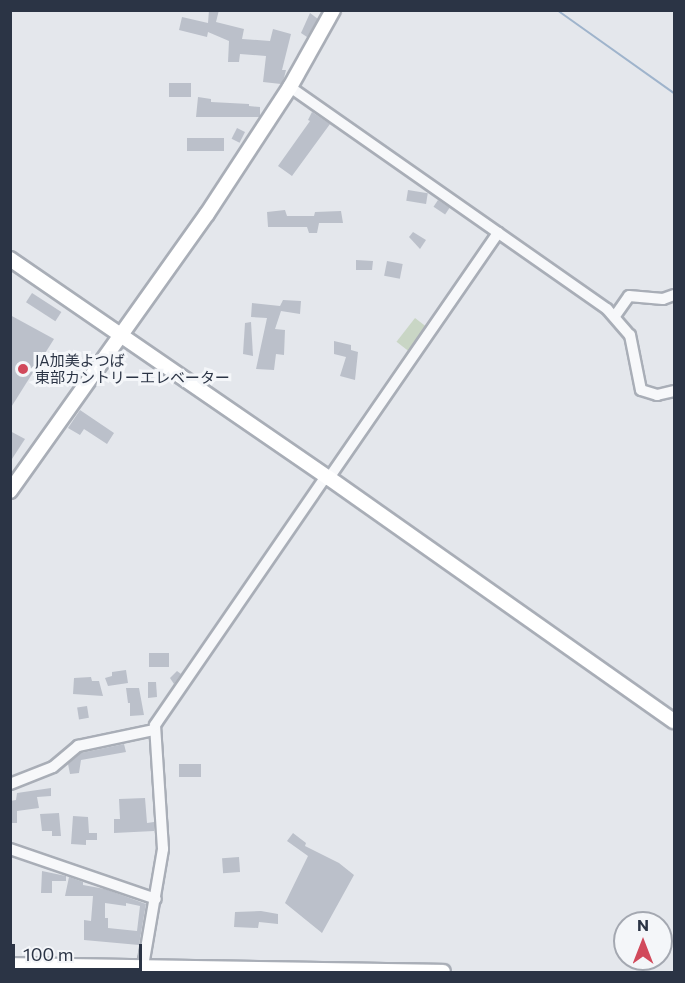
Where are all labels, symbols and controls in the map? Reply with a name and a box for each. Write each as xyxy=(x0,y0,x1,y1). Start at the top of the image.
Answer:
place label: JA加美よつば 東部カントリーエレベーター xyxy=(35,351,230,386)
marker: JA加美よつば 東部カントリーエレベーター xyxy=(16,362,30,376)
north arrow xyxy=(613,911,673,971)
text: N xyxy=(637,915,649,934)
scale bar xyxy=(15,932,146,970)
text: 100 m xyxy=(23,943,73,965)

